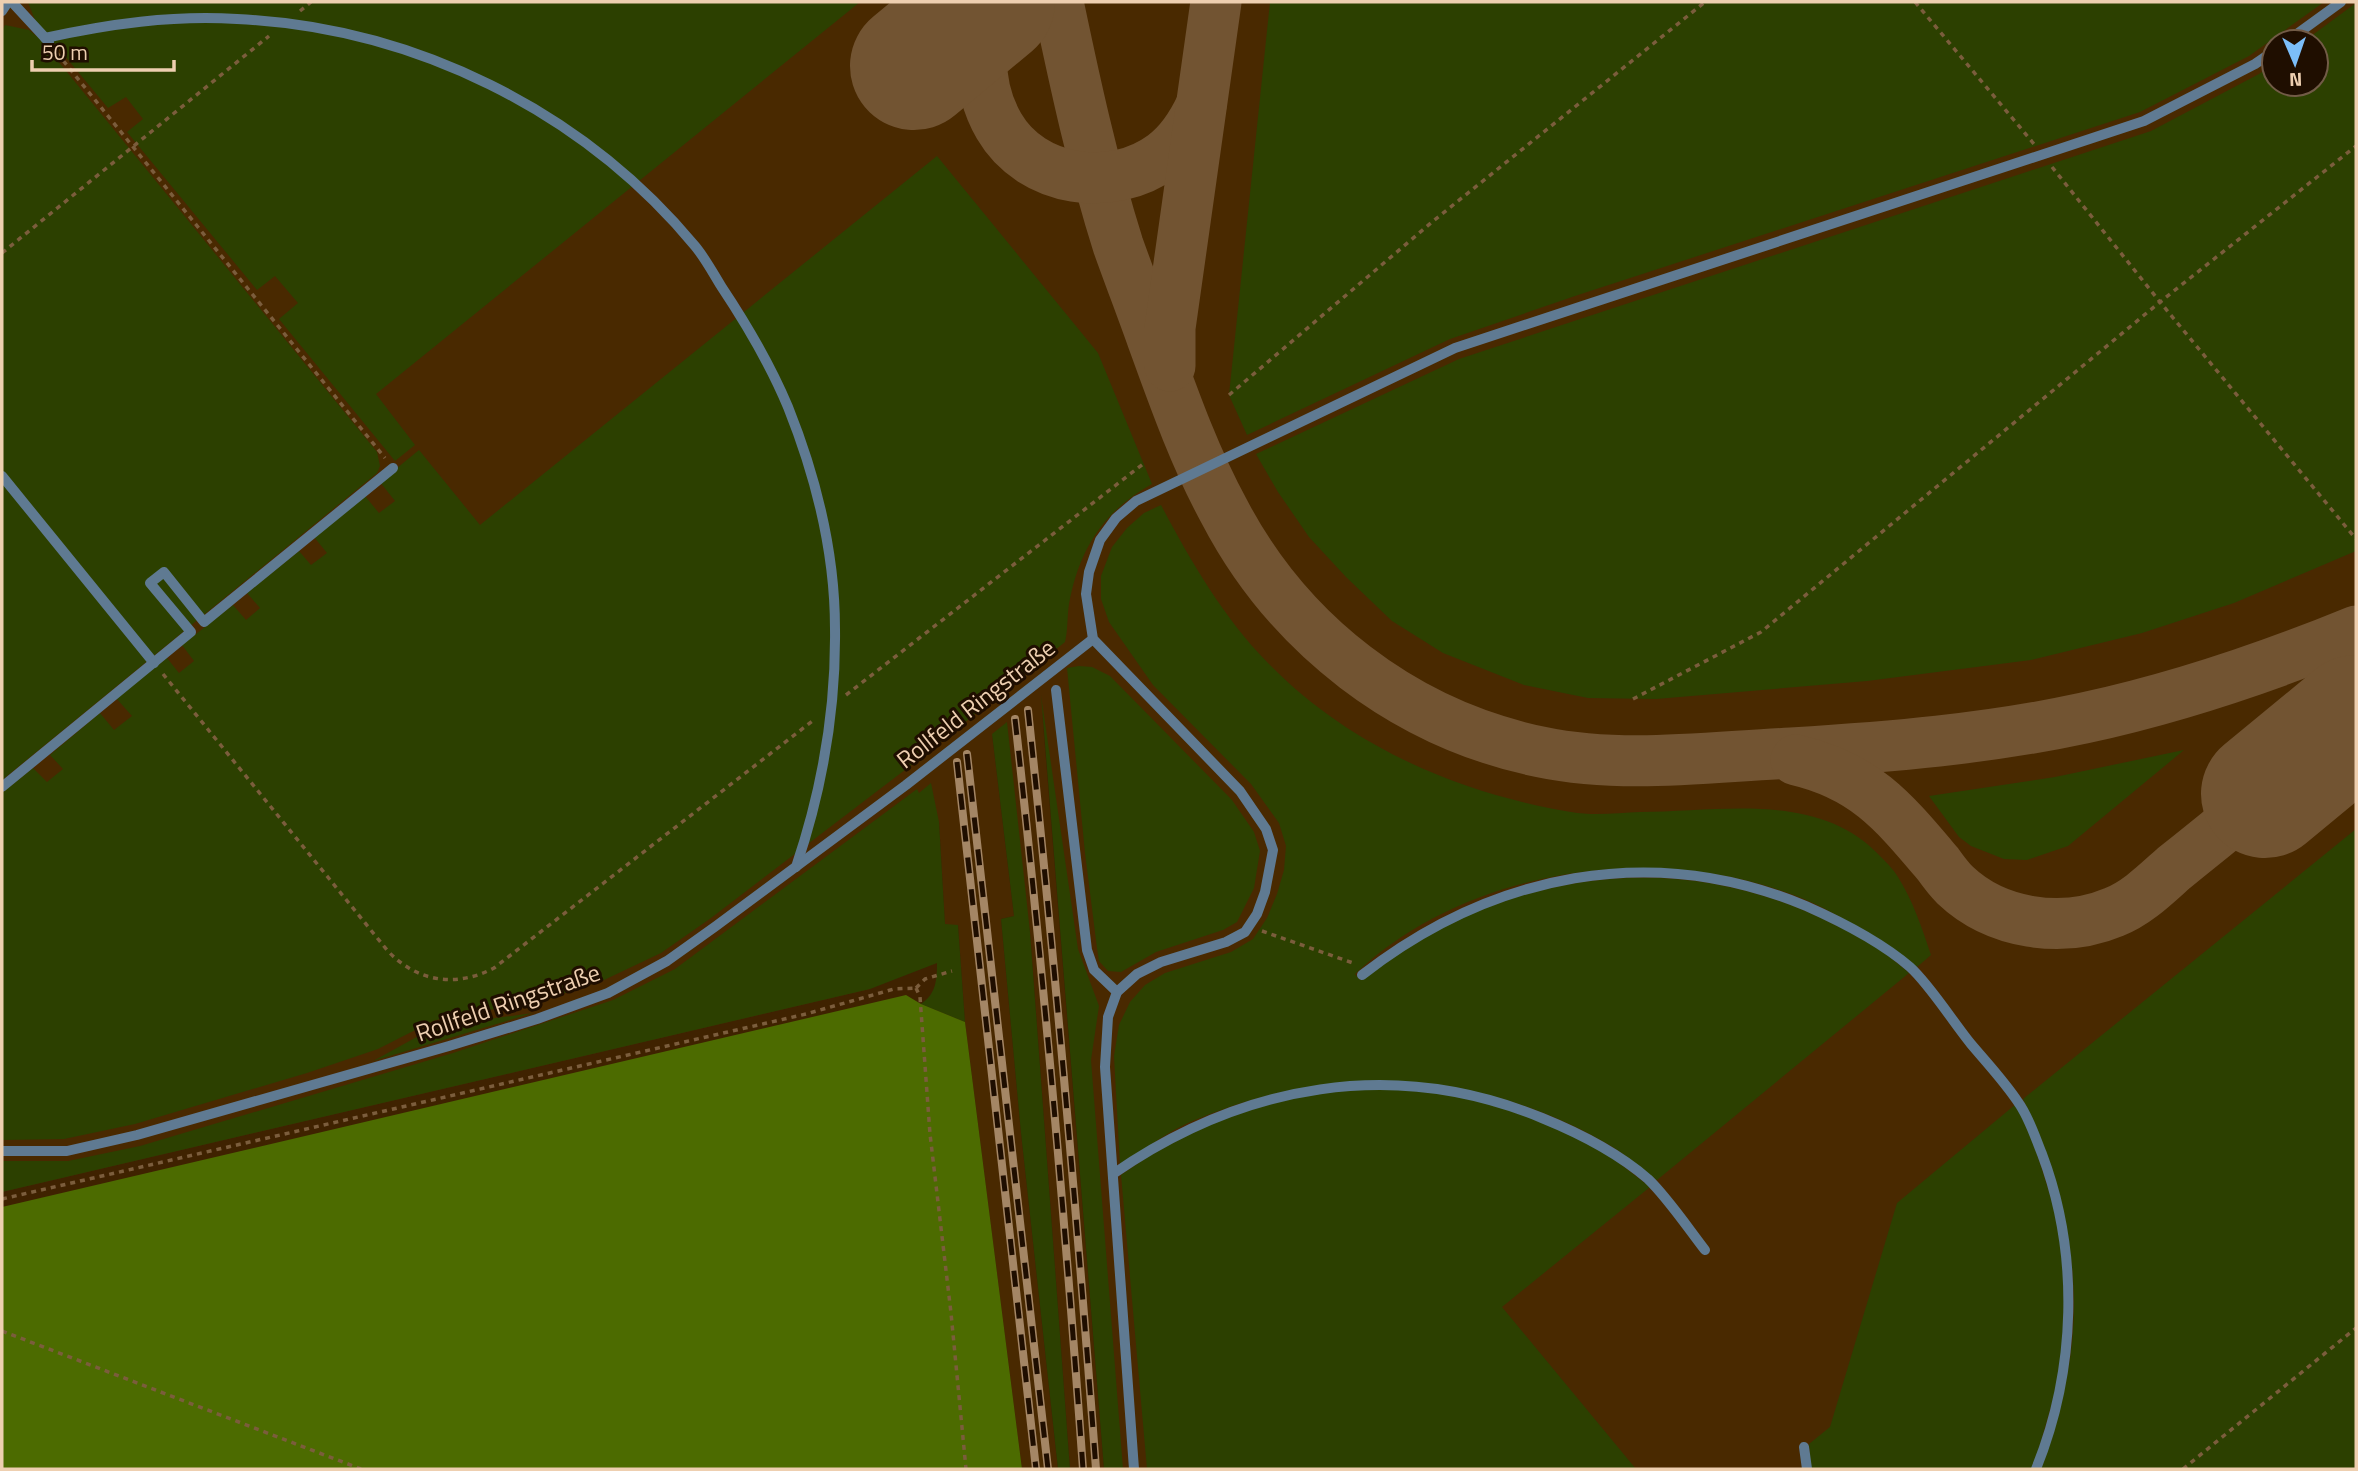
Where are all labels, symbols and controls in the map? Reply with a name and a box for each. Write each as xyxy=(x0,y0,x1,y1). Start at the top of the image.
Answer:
scale bar xyxy=(32,28,173,72)
north arrow xyxy=(2260,28,2330,98)
text: 50 m xyxy=(42,36,88,68)
text: N xyxy=(2289,66,2303,95)
street label: Rollfeld Ringstraße xyxy=(888,630,1062,777)
street label: Rollfeld Ringstraße xyxy=(411,954,605,1050)

